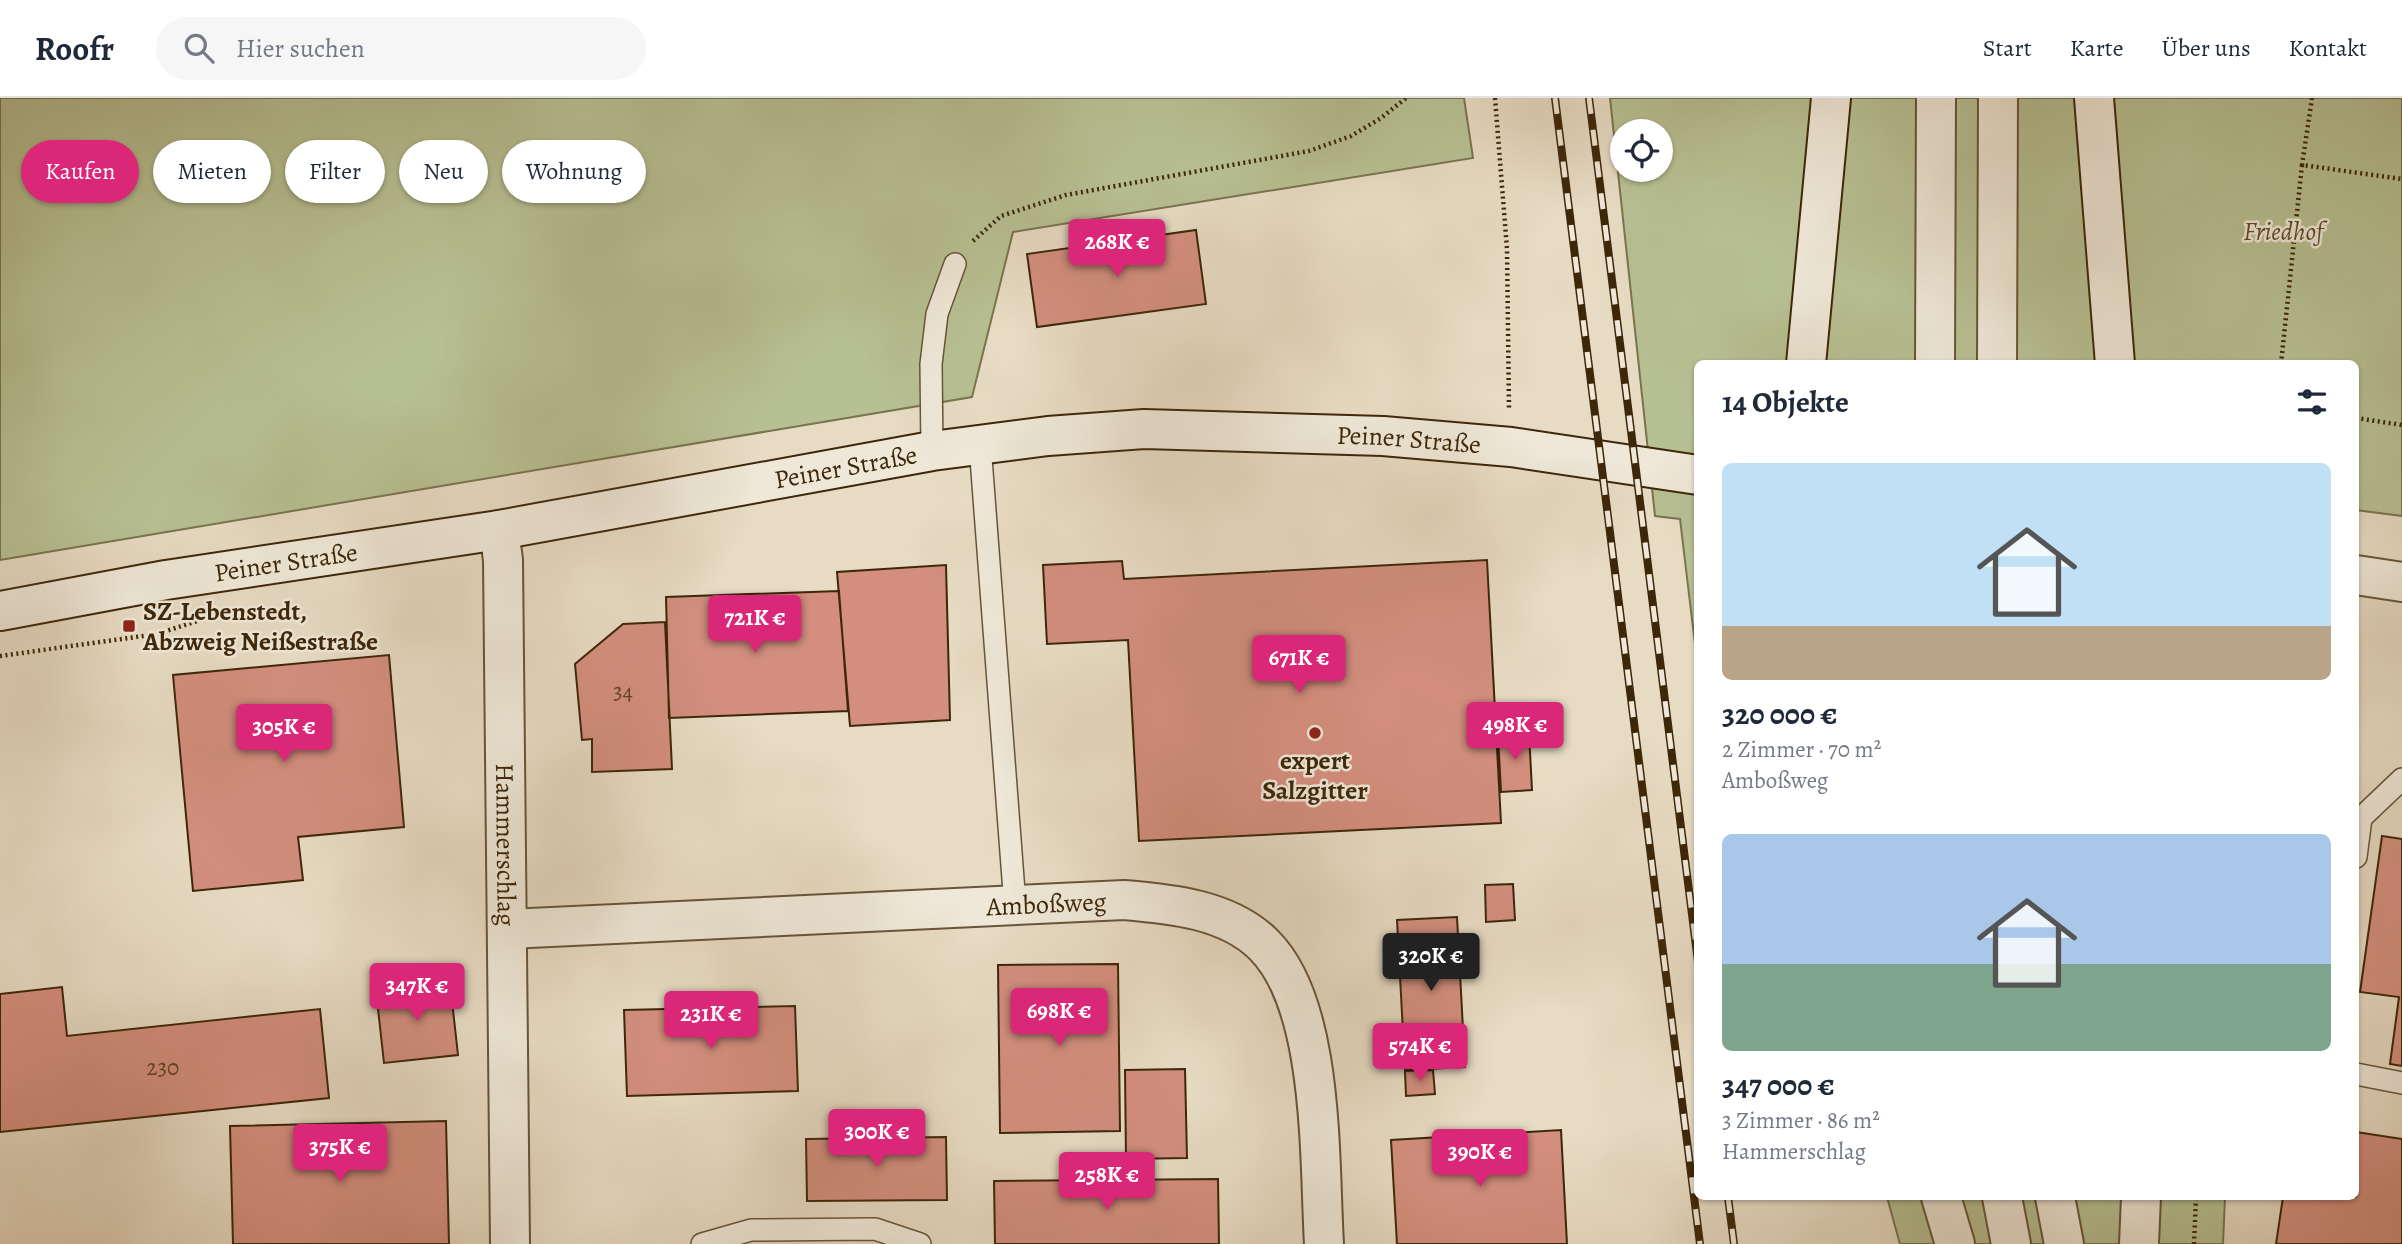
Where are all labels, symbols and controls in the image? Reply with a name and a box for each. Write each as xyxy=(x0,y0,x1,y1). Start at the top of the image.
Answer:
search box xyxy=(156,17,646,80)
text: Roofr xyxy=(35,26,114,71)
icon: search xyxy=(180,29,218,67)
text: Hier suchen xyxy=(236,31,365,66)
text: Start xyxy=(1983,32,2032,64)
text: Karte xyxy=(2070,32,2124,64)
text: Über uns xyxy=(2162,32,2251,64)
text: Kontakt xyxy=(2289,32,2367,64)
map controls xyxy=(1610,119,1673,182)
button: locate xyxy=(1610,119,1673,182)
chip: Kaufen xyxy=(21,140,139,203)
chip: Mieten xyxy=(153,140,271,203)
chip: Filter xyxy=(285,140,385,203)
chip: Neu xyxy=(399,140,488,203)
chip: Wohnung xyxy=(502,140,646,203)
park label: Friedhof xyxy=(2243,214,2328,249)
pin: 268K € xyxy=(1060,220,1174,279)
text: 268K € xyxy=(1084,226,1150,257)
text: 14 Objekte xyxy=(1722,382,1849,422)
icon: filters xyxy=(2293,383,2331,421)
street label: Peiner Straße xyxy=(1336,418,1482,462)
street label: Peiner Straße xyxy=(772,437,920,497)
icon: home xyxy=(1964,509,2090,635)
street label: Peiner Straße xyxy=(212,534,360,591)
place label: SZ-Lebenstedt, Abzweig Neißestraße xyxy=(142,594,378,659)
pin: 721K € xyxy=(698,596,812,655)
text: 721K € xyxy=(724,602,786,633)
marker: SZ-Lebenstedt, Abzweig Neißestraße xyxy=(121,618,137,634)
pin: 671K € xyxy=(1242,636,1356,695)
text: 671K € xyxy=(1268,642,1330,673)
house number: 34 xyxy=(613,676,633,707)
text: 320 000 € xyxy=(1722,694,1837,734)
pin: 498K € xyxy=(1458,702,1572,762)
pin: 305K € xyxy=(227,704,341,764)
text: 498K € xyxy=(1483,709,1547,740)
text: 305K € xyxy=(252,711,316,742)
marker: expert Salzgitter xyxy=(1307,725,1323,741)
text: 2 Zimmer · 70 m² xyxy=(1722,734,1881,765)
place label: expert Salzgitter xyxy=(1262,743,1368,808)
street label: Hammerschlag xyxy=(487,763,524,926)
text: Amboßweg xyxy=(1722,765,1828,796)
icon: home xyxy=(1964,880,2090,1006)
street label: Amboßweg xyxy=(985,884,1107,925)
pin: 320K € xyxy=(1374,934,1488,993)
text: 320K € xyxy=(1399,940,1463,971)
pin: 347K € xyxy=(360,964,474,1023)
text: 347K € xyxy=(386,970,448,1001)
pin: 698K € xyxy=(1002,988,1116,1048)
pin: 231K € xyxy=(654,992,768,1051)
text: 698K € xyxy=(1027,995,1091,1026)
text: 231K € xyxy=(680,998,742,1029)
pin: 574K € xyxy=(1363,1024,1477,1083)
text: 574K € xyxy=(1389,1030,1451,1061)
house number: 230 xyxy=(147,1052,179,1083)
text: 347 000 € xyxy=(1722,1065,1835,1105)
text: 3 Zimmer · 86 m² xyxy=(1722,1105,1880,1136)
pin: 300K € xyxy=(820,1110,934,1169)
text: 300K € xyxy=(844,1116,910,1147)
pin: 375K € xyxy=(283,1124,397,1184)
pin: 390K € xyxy=(1423,1130,1537,1189)
text: 375K € xyxy=(309,1131,371,1162)
text: 390K € xyxy=(1448,1136,1512,1167)
text: Hammerschlag xyxy=(1722,1136,1866,1167)
pin: 258K € xyxy=(1050,1152,1164,1212)
text: 258K € xyxy=(1075,1159,1139,1190)

